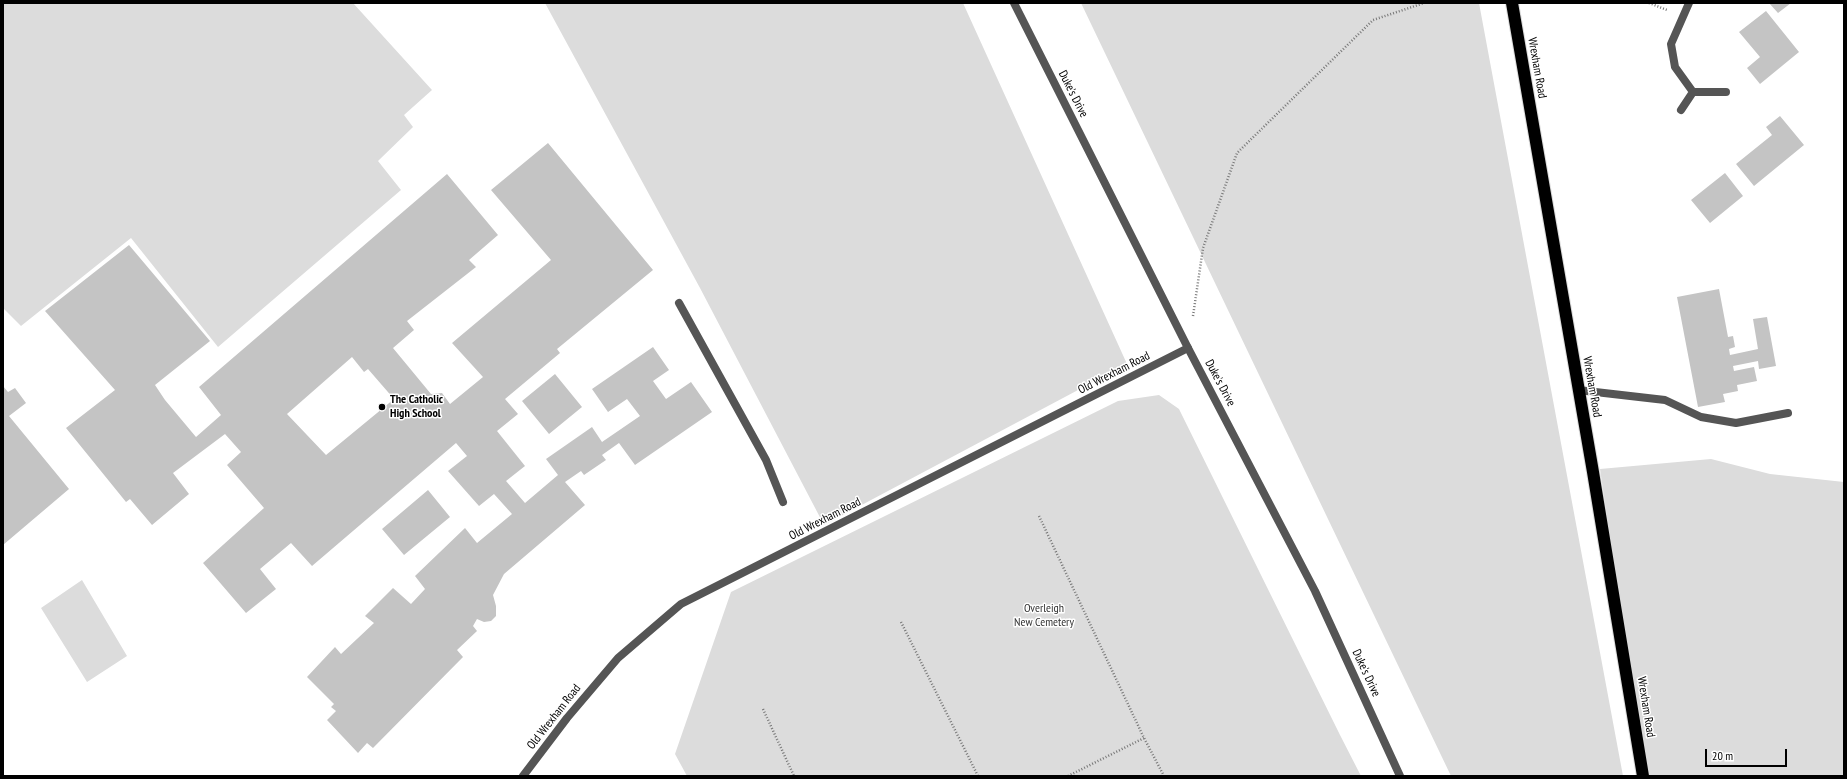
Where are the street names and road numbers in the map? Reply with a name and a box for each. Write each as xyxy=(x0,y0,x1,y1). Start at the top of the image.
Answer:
street label: Wrexham Road xyxy=(1525,36,1549,100)
street label: Duke's Drive xyxy=(1055,68,1091,120)
street label: Old Wrexham Road xyxy=(1076,349,1152,397)
street label: Wrexham Road xyxy=(1580,355,1604,419)
street label: Duke's Drive xyxy=(1202,357,1238,409)
street label: Old Wrexham Road xyxy=(787,495,863,543)
street label: Duke's Drive xyxy=(1349,647,1383,699)
street label: Wrexham Road xyxy=(1634,675,1658,739)
street label: Old Wrexham Road xyxy=(524,682,584,752)

